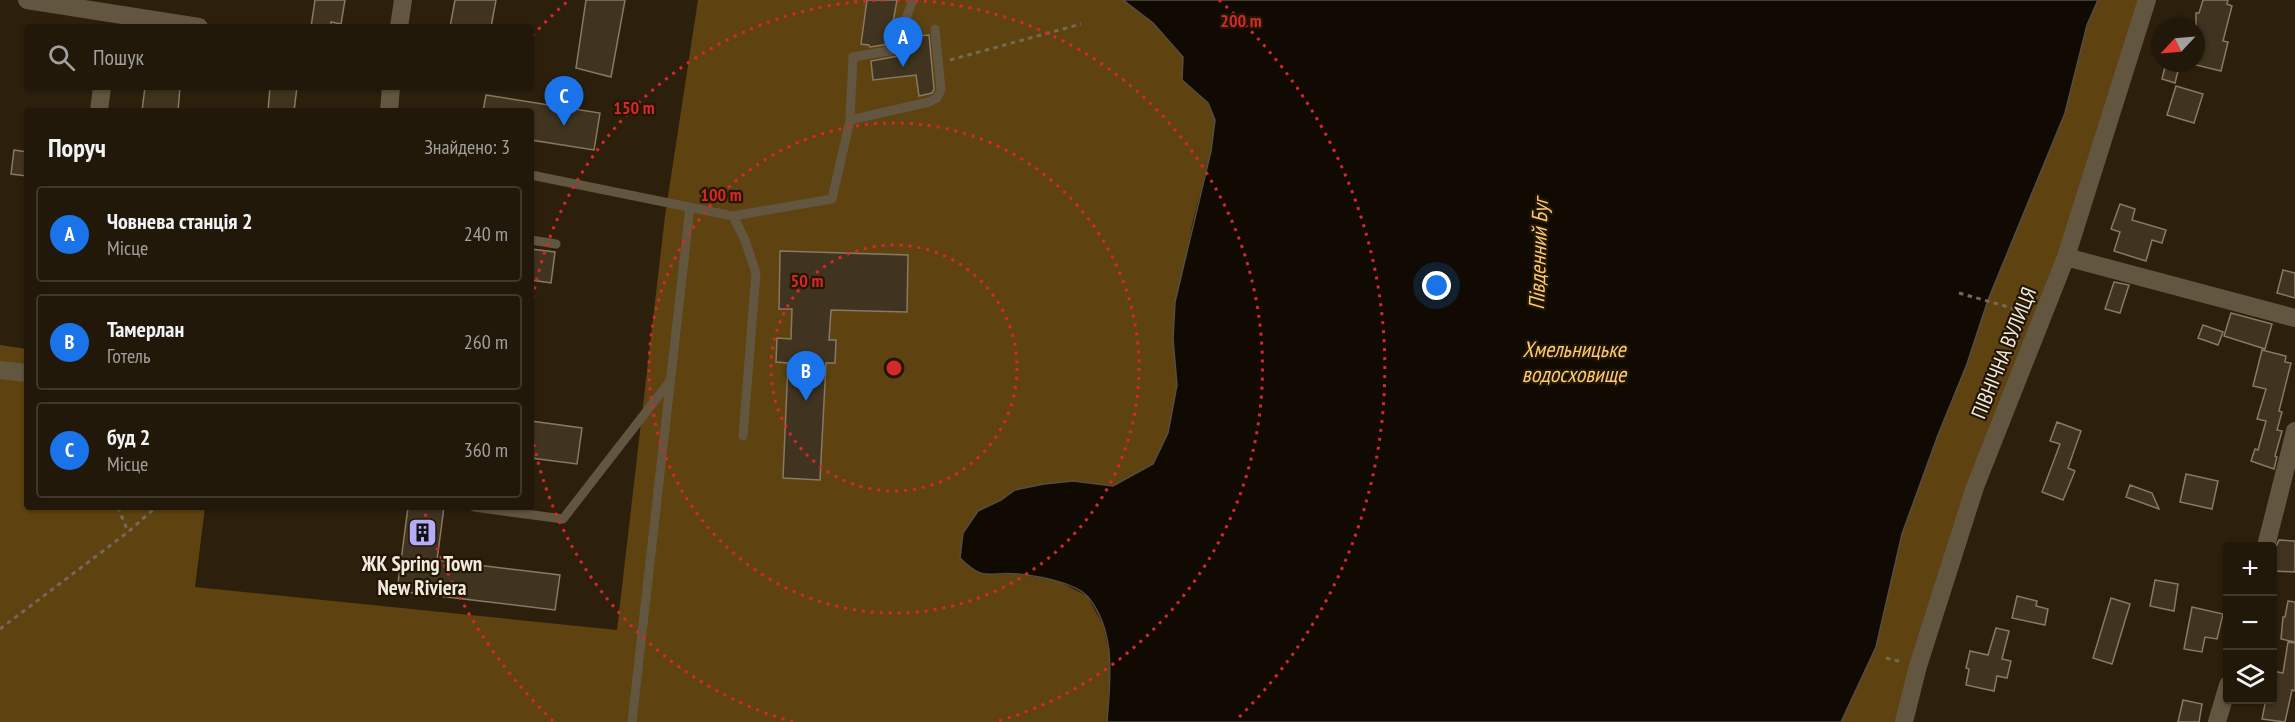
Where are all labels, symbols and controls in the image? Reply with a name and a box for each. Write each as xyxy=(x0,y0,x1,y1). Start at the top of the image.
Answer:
text: 200 m xyxy=(1220,9,1262,32)
pin: A xyxy=(884,17,922,67)
north arrow xyxy=(2151,18,2205,72)
search box xyxy=(24,24,534,90)
icon: search xyxy=(45,41,78,74)
text: Пошук xyxy=(93,43,144,71)
pin: C xyxy=(544,76,584,126)
text: 150 m xyxy=(613,96,655,119)
text: Поруч xyxy=(48,131,106,164)
text: Знайдено: 3 xyxy=(424,134,510,160)
text: 100 m xyxy=(700,183,742,206)
water label: Південний Буг xyxy=(1522,194,1554,310)
text: Човнева станція 2 xyxy=(107,207,253,235)
text: A xyxy=(64,221,75,247)
text: 240 m xyxy=(464,221,508,247)
text: Місце xyxy=(107,235,148,261)
text: 50 m xyxy=(791,269,823,292)
your location xyxy=(1422,271,1451,300)
street label: ПІВНІЧНА ВУЛИЦЯ xyxy=(1965,283,2042,423)
text: Тамерлан xyxy=(107,315,184,343)
text: B xyxy=(65,329,74,355)
text: 260 m xyxy=(464,329,508,355)
water label: Хмельницьке водосховище xyxy=(1522,335,1628,388)
text: Готель xyxy=(107,343,151,369)
pin: B xyxy=(786,352,826,401)
centre of rings xyxy=(884,358,904,378)
text: буд 2 xyxy=(107,423,150,451)
text: C xyxy=(65,437,74,463)
text: 360 m xyxy=(464,437,508,463)
text: Місце xyxy=(107,451,148,477)
building icon: ЖК Spring Town New Riviera xyxy=(406,517,438,549)
map controls xyxy=(2223,542,2277,704)
button: + xyxy=(2223,542,2277,596)
place label: ЖК Spring Town New Riviera xyxy=(361,550,482,601)
button: − xyxy=(2223,596,2277,650)
button: layers xyxy=(2223,650,2277,704)

